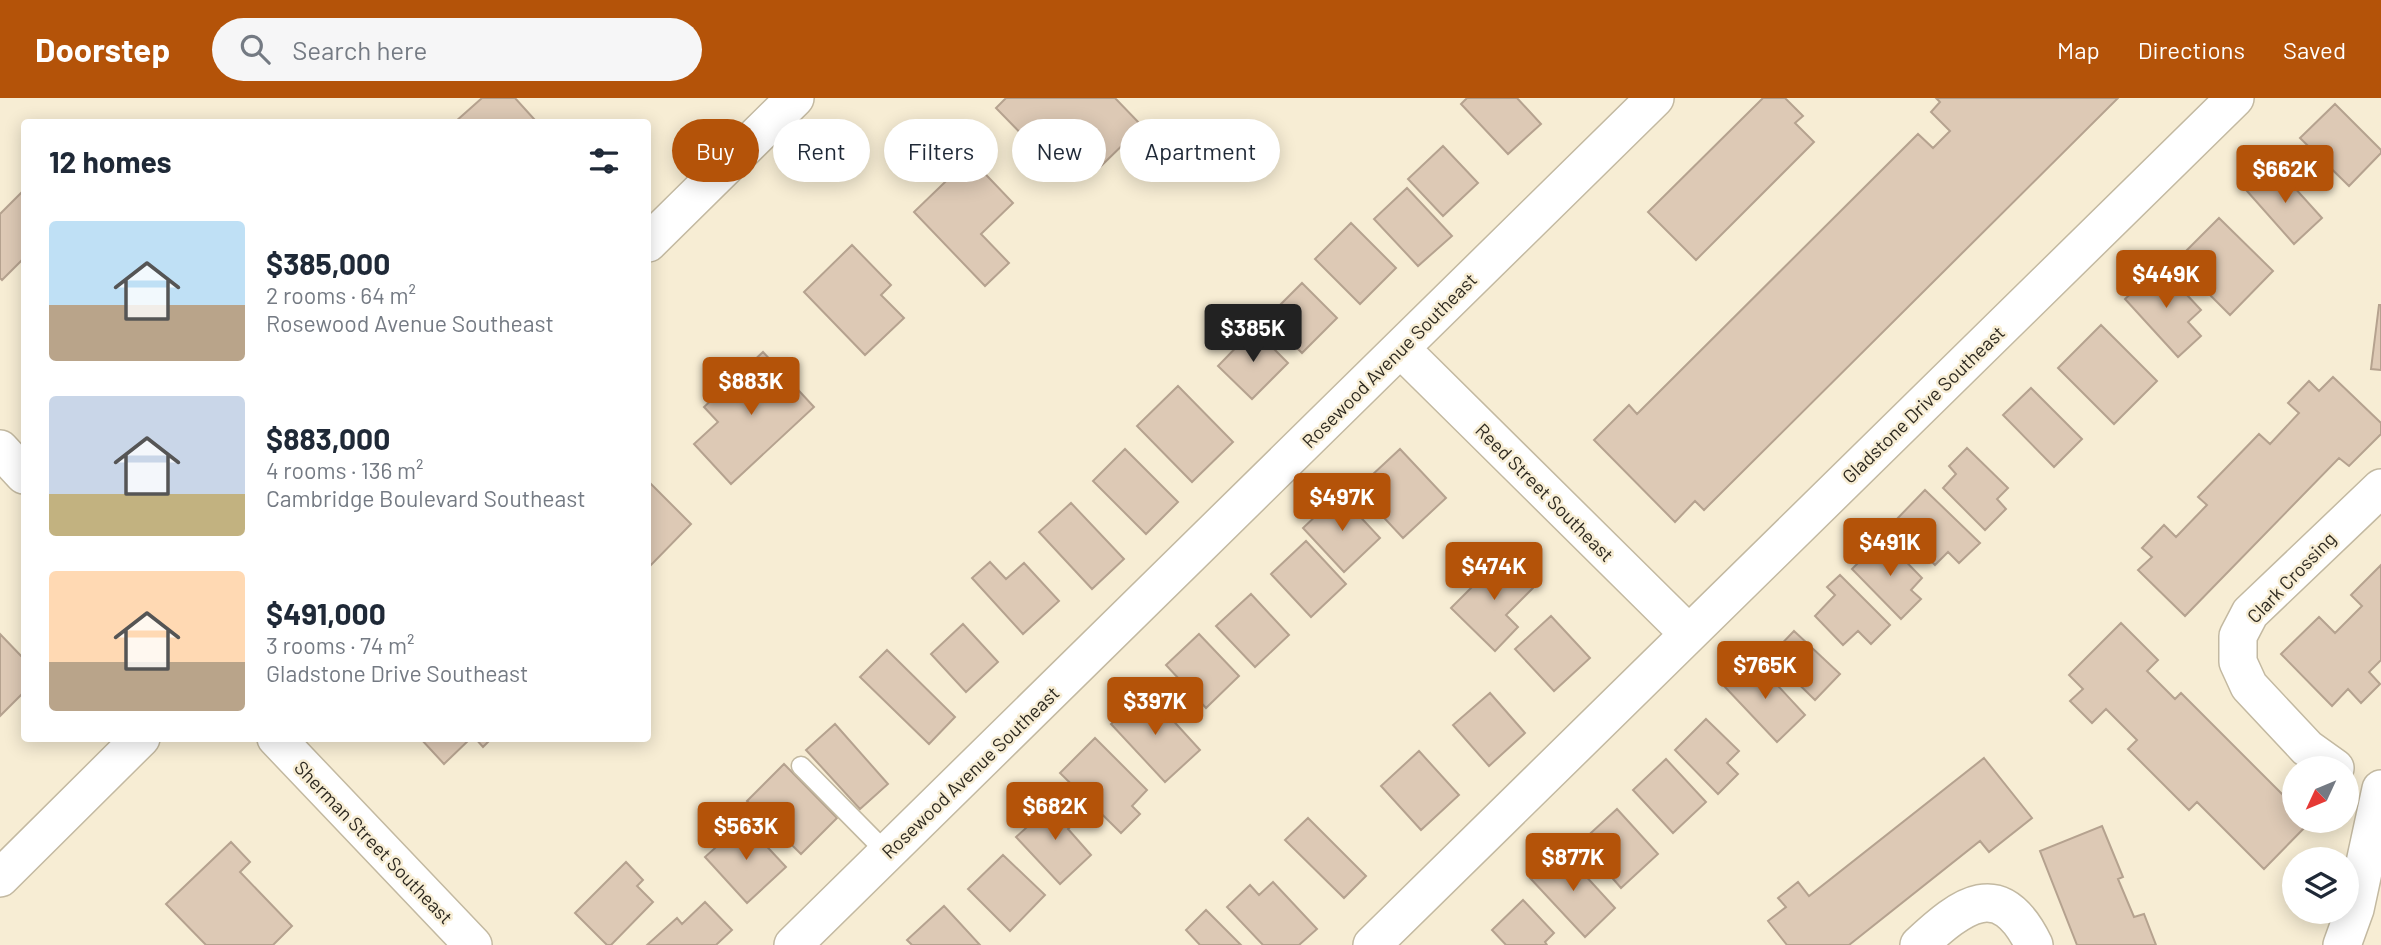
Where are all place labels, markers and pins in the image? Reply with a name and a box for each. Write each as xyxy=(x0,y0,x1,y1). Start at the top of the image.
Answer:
pin: $662K xyxy=(2236,146,2334,205)
pin: $449K xyxy=(2117,250,2215,310)
pin: $385K xyxy=(1204,304,1302,364)
pin: $883K xyxy=(702,358,800,417)
pin: $497K xyxy=(1293,474,1391,533)
pin: $491K xyxy=(1841,518,1939,578)
pin: $474K xyxy=(1445,542,1543,602)
pin: $765K xyxy=(1716,642,1814,701)
pin: $397K xyxy=(1106,678,1204,737)
pin: $682K xyxy=(1006,782,1104,842)
pin: $563K xyxy=(697,802,795,862)
pin: $877K xyxy=(1524,834,1622,893)

